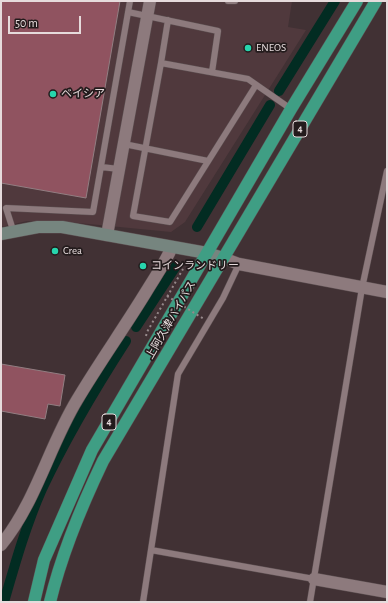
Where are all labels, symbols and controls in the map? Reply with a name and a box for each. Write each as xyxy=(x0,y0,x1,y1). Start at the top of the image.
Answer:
scale bar xyxy=(10,8,83,34)
text: 50 m xyxy=(15,17,38,29)
place label: ENEOS xyxy=(256,41,286,55)
marker: ENEOS xyxy=(243,43,253,53)
place label: ベイシア xyxy=(61,87,105,101)
marker: ベイシア xyxy=(48,89,58,99)
road number: 4 xyxy=(293,121,307,137)
place label: Crea xyxy=(63,244,82,258)
marker: Crea xyxy=(50,246,60,256)
place label: コインランドリー xyxy=(151,259,239,273)
marker: コインランドリー xyxy=(138,261,148,271)
street label: 上阿久津バイパス xyxy=(143,279,199,361)
road number: 4 xyxy=(102,414,116,430)

